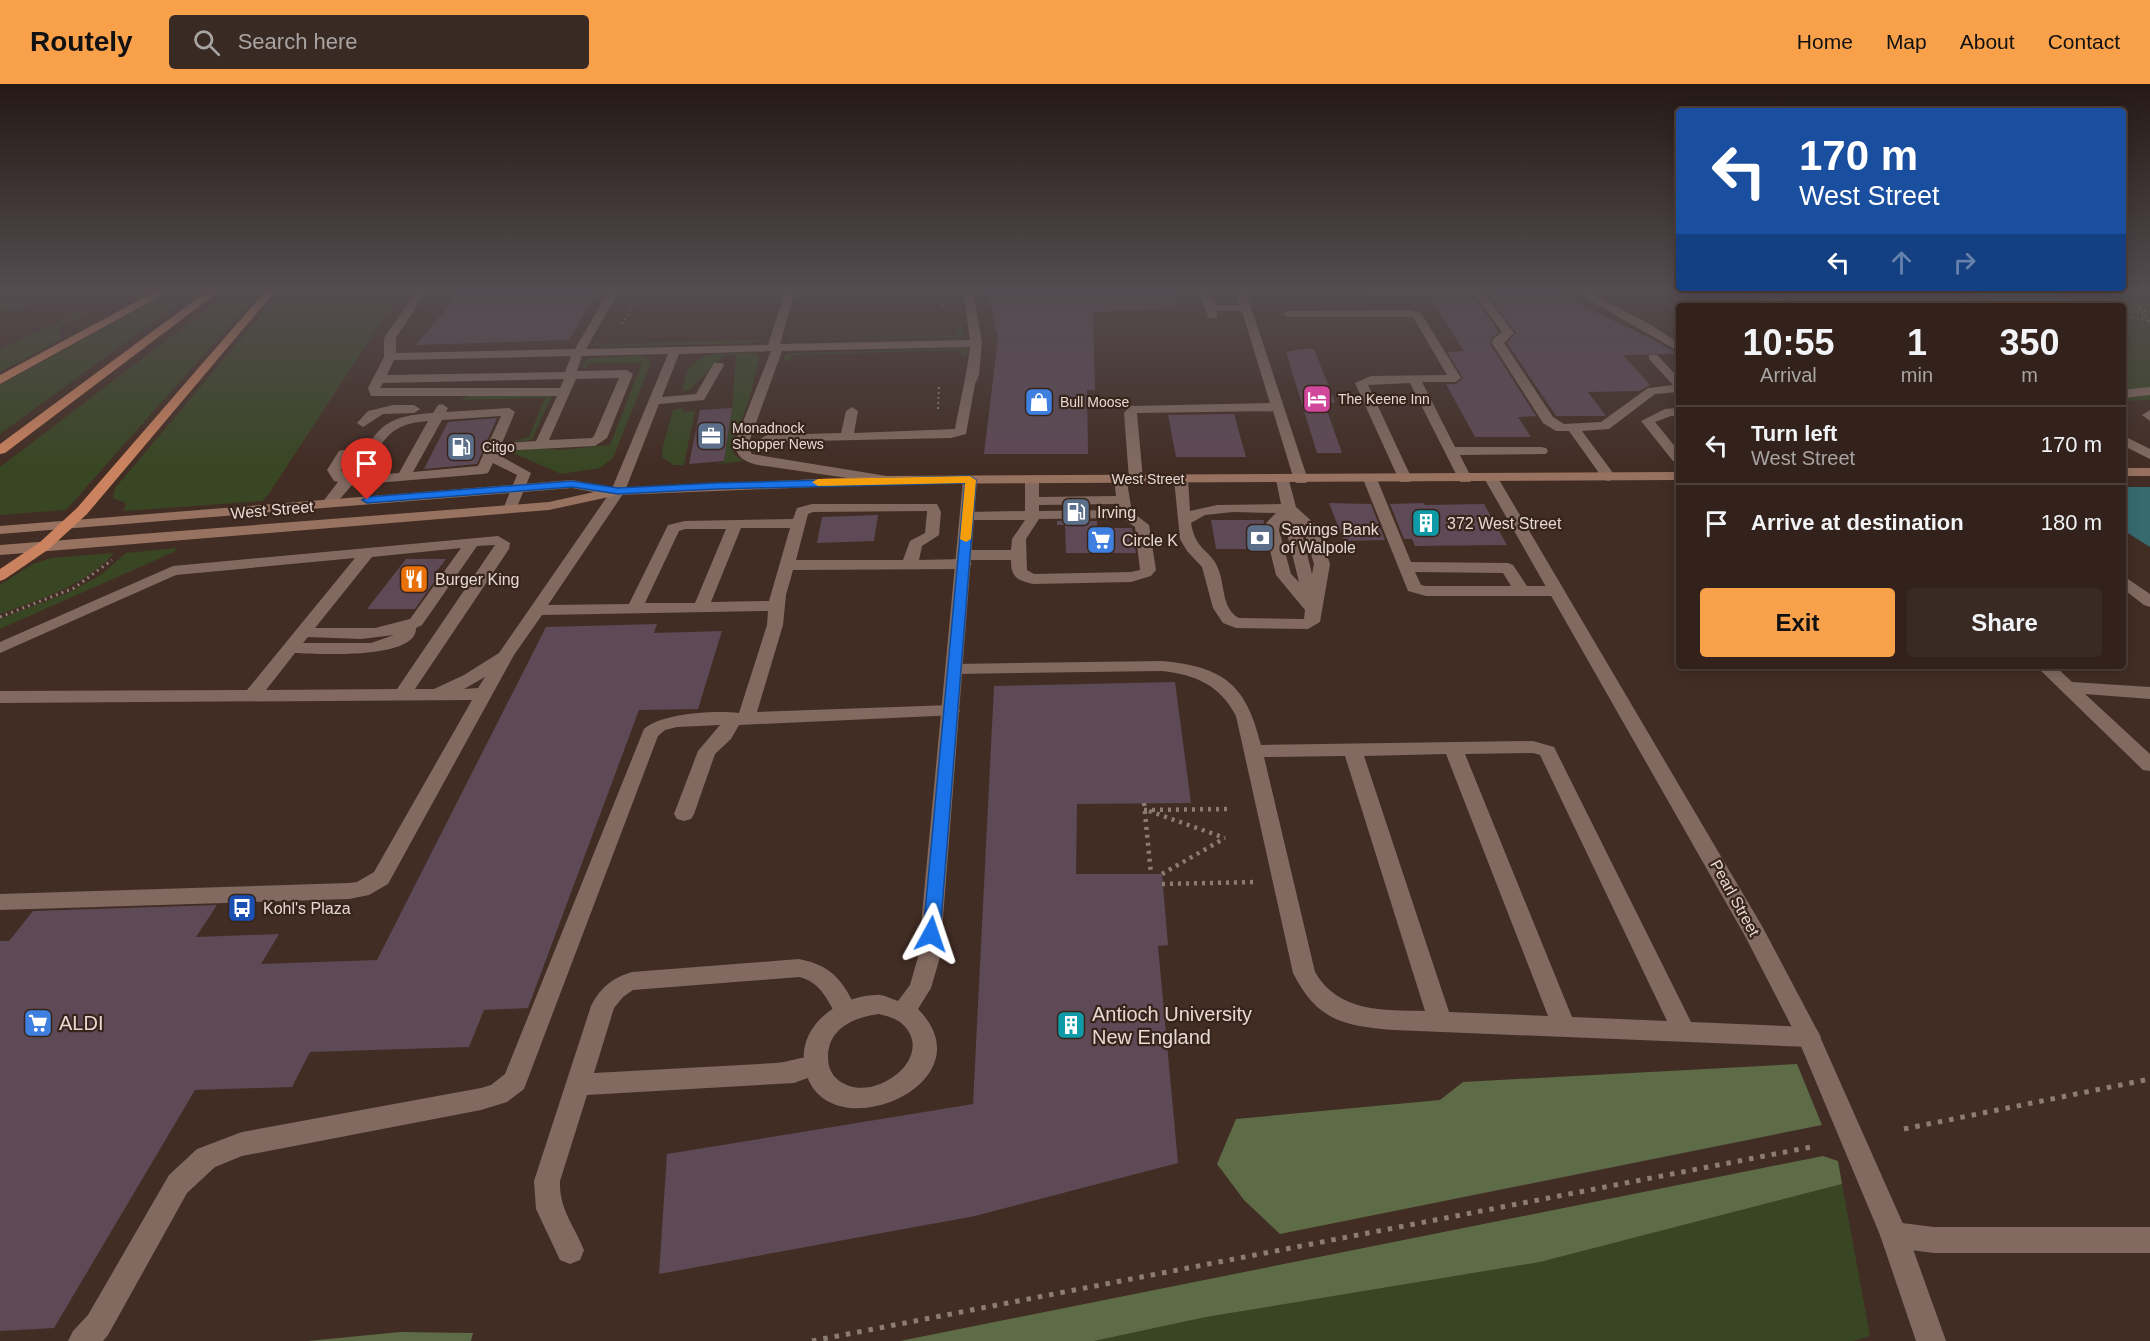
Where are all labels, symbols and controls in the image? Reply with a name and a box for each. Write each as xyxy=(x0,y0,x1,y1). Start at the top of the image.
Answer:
search box xyxy=(169,15,589,69)
text: Routely xyxy=(30,26,133,57)
icon: search xyxy=(190,26,223,59)
text: Search here xyxy=(238,29,358,54)
text: Home xyxy=(1797,30,1853,53)
text: Map xyxy=(1886,30,1927,53)
text: About xyxy=(1960,30,2015,53)
text: Contact xyxy=(2048,30,2120,53)
icon: left xyxy=(1700,132,1778,210)
text: 170 m xyxy=(1799,132,1918,179)
text: West Street xyxy=(1799,181,1940,211)
icon: left xyxy=(1822,246,1855,279)
icon: ahead xyxy=(1885,246,1918,279)
icon: right xyxy=(1948,246,1981,279)
text: 10:55 xyxy=(1742,322,1834,363)
text: 1 xyxy=(1907,322,1927,363)
text: 350 xyxy=(1999,322,2060,363)
text: Arrival xyxy=(1760,364,1817,386)
text: min xyxy=(1901,364,1933,386)
text: m xyxy=(2021,364,2038,386)
hotel icon: The Keene Inn xyxy=(1301,383,1333,415)
shop icon: Bull Moose xyxy=(1023,386,1055,418)
place label: The Keene Inn xyxy=(1338,391,1430,407)
place label: Bull Moose xyxy=(1060,394,1129,410)
office icon: Monadnock Shopper News xyxy=(695,420,727,452)
place label: Monadnock Shopper News xyxy=(732,420,824,452)
text: Turn left xyxy=(1751,421,1837,446)
icon: left xyxy=(1700,429,1733,462)
fuel station icon: Citgo xyxy=(445,431,477,463)
text: 170 m xyxy=(2041,432,2102,457)
pin xyxy=(341,438,392,500)
place label: Citgo xyxy=(482,439,515,455)
icon: arrive xyxy=(350,447,383,480)
text: West Street xyxy=(1751,447,1855,469)
street label: West Street xyxy=(1112,471,1185,487)
fuel station icon: Irving xyxy=(1060,496,1092,528)
street label: West Street xyxy=(230,498,315,522)
place label: Irving xyxy=(1097,504,1136,521)
building icon: 372 West Street xyxy=(1410,507,1442,539)
icon: arrive xyxy=(1700,507,1733,540)
text: Arrive at destination xyxy=(1751,510,1964,535)
text: 180 m xyxy=(2041,510,2102,535)
place label: 372 West Street xyxy=(1447,515,1562,532)
place label: Savings Bank of Walpole xyxy=(1281,521,1380,556)
bank icon: Savings Bank of Walpole xyxy=(1244,522,1276,554)
supermarket icon: Circle K xyxy=(1085,524,1117,556)
place label: Circle K xyxy=(1122,532,1178,549)
restaurant icon: Burger King xyxy=(398,563,430,595)
place label: Burger King xyxy=(435,571,520,588)
button: Exit xyxy=(1700,588,1895,657)
button: Share xyxy=(1907,588,2102,657)
street label: Pearl Street xyxy=(1707,857,1763,940)
bus stop icon: Kohl's Plaza xyxy=(226,892,258,924)
place label: Kohl's Plaza xyxy=(263,900,351,917)
position arrow xyxy=(899,902,963,966)
place label: Antioch University New England xyxy=(1092,1003,1252,1048)
supermarket icon: ALDI xyxy=(22,1007,54,1039)
building icon: Antioch University New England xyxy=(1055,1009,1087,1041)
place label: ALDI xyxy=(59,1012,103,1034)

